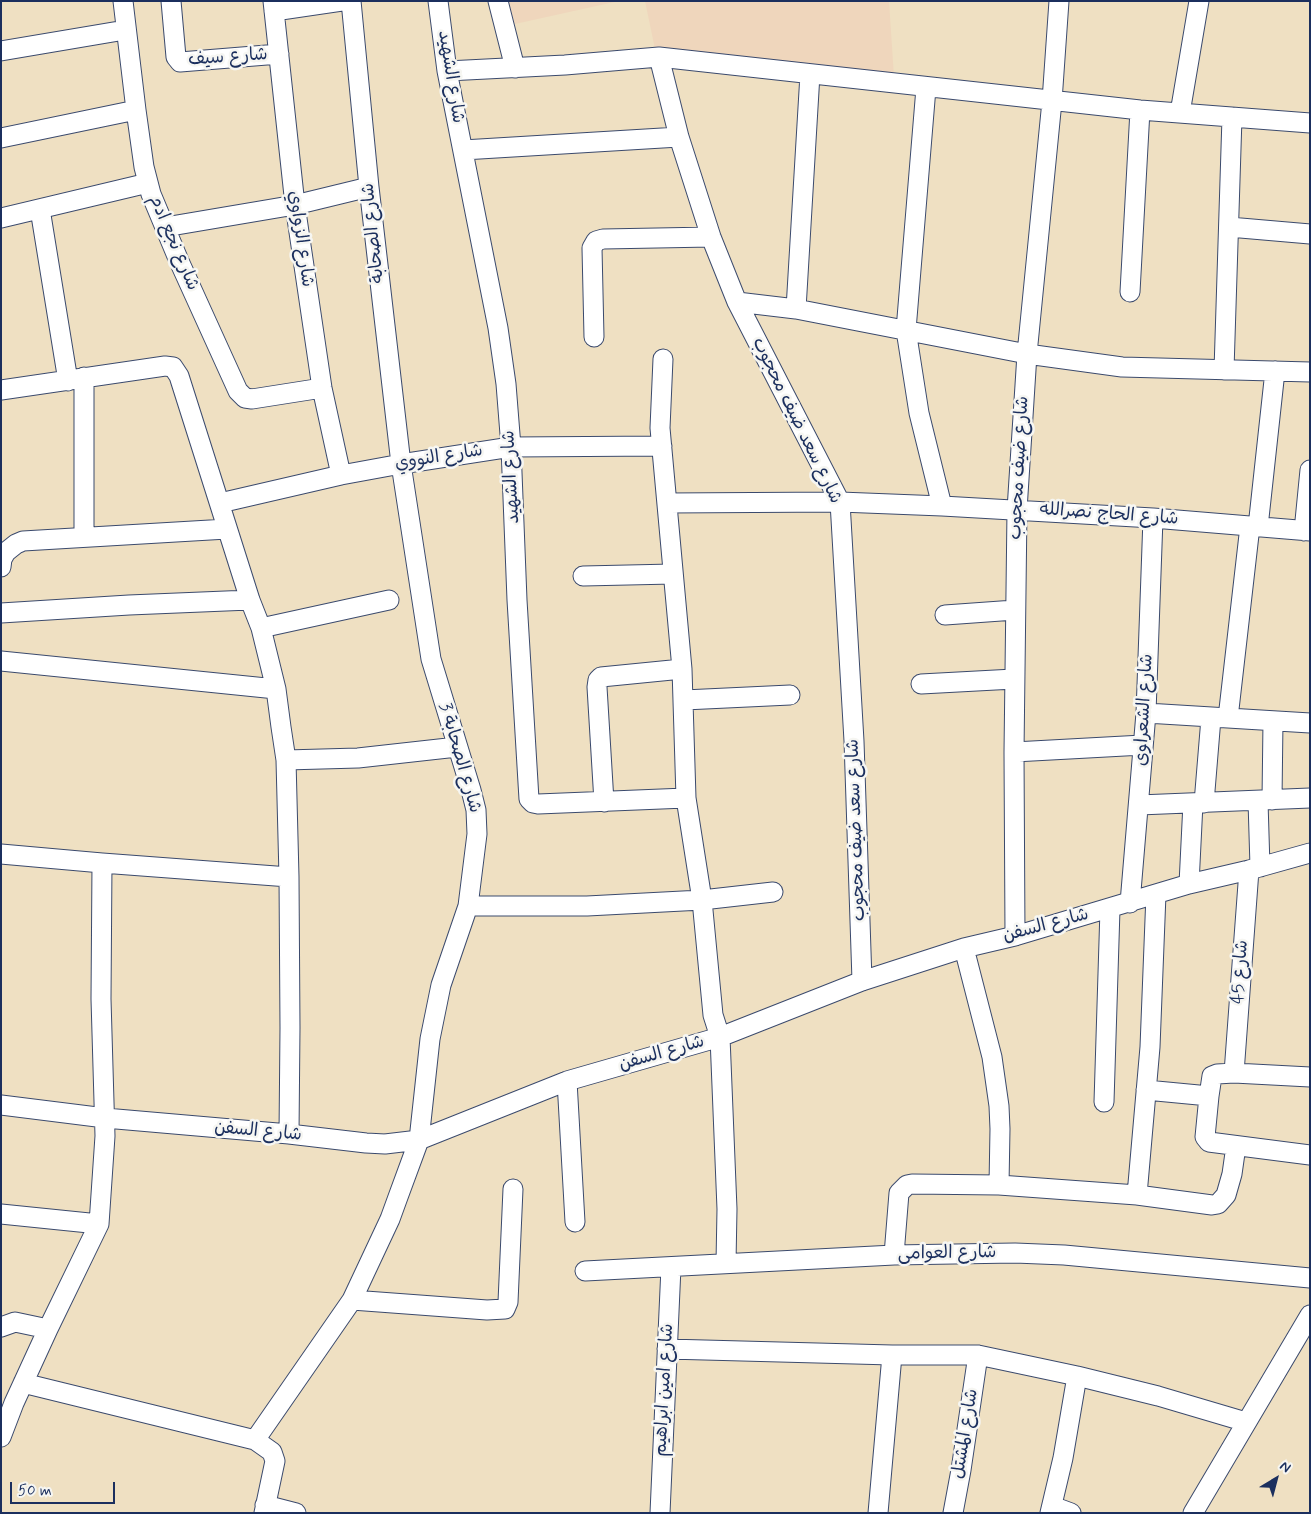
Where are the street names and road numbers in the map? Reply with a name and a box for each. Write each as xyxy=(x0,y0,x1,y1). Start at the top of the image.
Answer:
street label: شارع الشهيد xyxy=(432,29,468,125)
street label: شارع سيف xyxy=(188,44,268,72)
street label: شارع الصحابة xyxy=(358,182,390,284)
street label: شارع الزواوي xyxy=(283,190,317,288)
street label: شارع نجع ادم xyxy=(143,192,203,294)
street label: شارع سعد ضيف محجوب xyxy=(746,334,846,508)
street label: شارع ضيف محجوب xyxy=(1005,396,1035,540)
street label: شارع الشهيد xyxy=(499,430,525,524)
street label: شارع النووي xyxy=(394,440,484,476)
street label: شارع الحاج نصرالله xyxy=(1039,499,1179,531)
street label: شارع الشعراوى xyxy=(1131,653,1159,767)
street label: شارع الصحابة 3 xyxy=(433,700,485,816)
street label: شارع سعد ضيف محجوب xyxy=(843,739,871,921)
street label: شارع السفن xyxy=(1001,904,1091,948)
street label: شارع 45 xyxy=(1228,939,1254,1005)
street label: شارع السفن xyxy=(617,1032,707,1076)
street label: شارع السفن xyxy=(213,1117,303,1147)
street label: شارع العوامى xyxy=(897,1242,997,1266)
street label: شارع امين ابراهيم xyxy=(651,1323,679,1457)
street label: شارع المشتل xyxy=(948,1387,984,1481)

